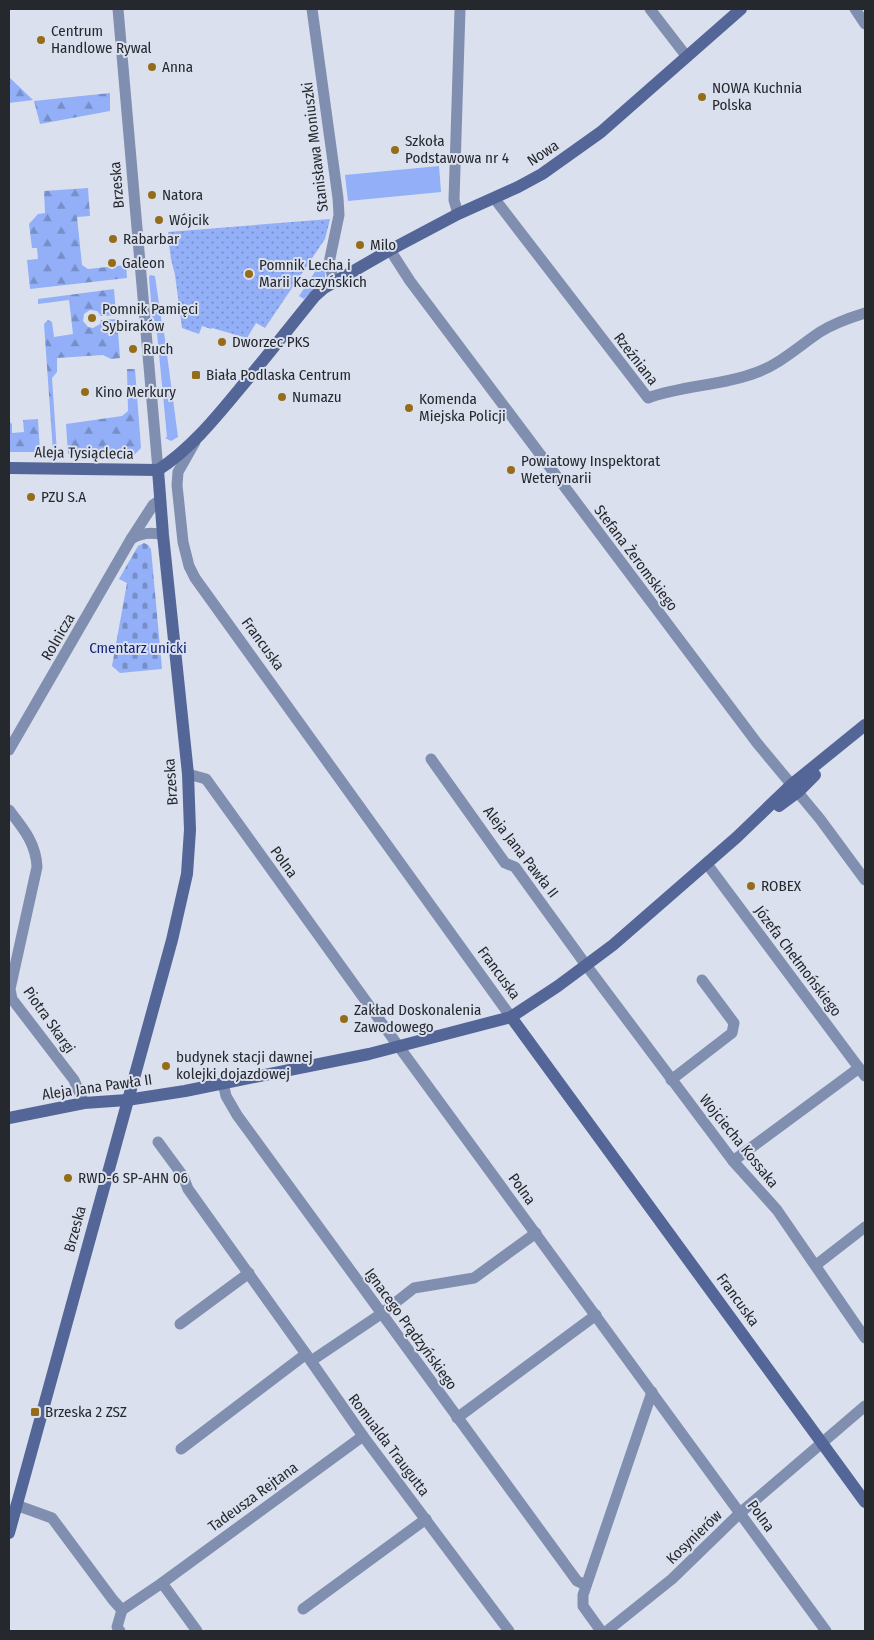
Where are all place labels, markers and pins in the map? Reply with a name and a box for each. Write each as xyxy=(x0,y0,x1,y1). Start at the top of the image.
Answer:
place label: Centrum Handlowe Rywal xyxy=(51,22,152,57)
marker: Centrum Handlowe Rywal xyxy=(35,34,47,46)
place label: Anna xyxy=(162,58,193,76)
marker: Anna xyxy=(146,61,158,73)
place label: NOWA Kuchnia Polska xyxy=(712,79,802,114)
marker: NOWA Kuchnia Polska xyxy=(696,91,708,103)
place label: Szkoła Podstawowa nr 4 xyxy=(405,132,509,167)
marker: Szkoła Podstawowa nr 4 xyxy=(389,144,401,156)
place label: Natora xyxy=(162,186,203,204)
marker: Natora xyxy=(146,189,158,201)
place label: Wójcik xyxy=(169,211,209,229)
marker: Wójcik xyxy=(153,214,165,226)
place label: Rabarbar xyxy=(123,230,180,248)
marker: Rabarbar xyxy=(107,233,119,245)
place label: Milo xyxy=(370,236,396,254)
marker: Milo xyxy=(354,239,366,251)
place label: Galeon xyxy=(122,254,165,272)
place label: Pomnik Lecha i Marii Kaczyńskich xyxy=(259,256,367,291)
marker: Galeon xyxy=(106,257,118,269)
marker: Pomnik Lecha i Marii Kaczyńskich xyxy=(243,268,255,280)
place label: Pomnik Pamięci Sybiraków xyxy=(102,300,198,335)
marker: Pomnik Pamięci Sybiraków xyxy=(86,312,98,324)
place label: Dworzec PKS xyxy=(232,333,310,351)
marker: Dworzec PKS xyxy=(216,336,228,348)
place label: Ruch xyxy=(143,340,173,358)
marker: Ruch xyxy=(127,343,139,355)
place label: Biała Podlaska Centrum xyxy=(206,366,351,384)
marker: Biała Podlaska Centrum xyxy=(190,369,202,381)
place label: Kino Merkury xyxy=(95,383,176,401)
marker: Kino Merkury xyxy=(79,386,91,398)
place label: Numazu xyxy=(292,388,342,406)
place label: Komenda Miejska Policji xyxy=(419,390,506,425)
marker: Numazu xyxy=(276,391,288,403)
marker: Komenda Miejska Policji xyxy=(403,402,415,414)
place label: Powiatowy Inspektorat Weterynarii xyxy=(521,452,660,487)
marker: Powiatowy Inspektorat Weterynarii xyxy=(505,464,517,476)
place label: PZU S.A xyxy=(41,488,86,506)
marker: PZU S.A xyxy=(25,491,37,503)
place label: ROBEX xyxy=(761,877,802,895)
marker: ROBEX xyxy=(745,880,757,892)
place label: Zakład Doskonalenia Zawodowego xyxy=(354,1001,481,1036)
marker: Zakład Doskonalenia Zawodowego xyxy=(338,1013,350,1025)
place label: budynek stacji dawnej kolejki dojazdowej xyxy=(176,1048,313,1083)
marker: budynek stacji dawnej kolejki dojazdowej xyxy=(160,1060,172,1072)
place label: RWD-6 SP-AHN 06 xyxy=(78,1169,188,1187)
marker: RWD-6 SP-AHN 06 xyxy=(62,1172,74,1184)
place label: Brzeska 2 ZSZ xyxy=(45,1403,127,1421)
marker: Brzeska 2 ZSZ xyxy=(29,1406,41,1418)

